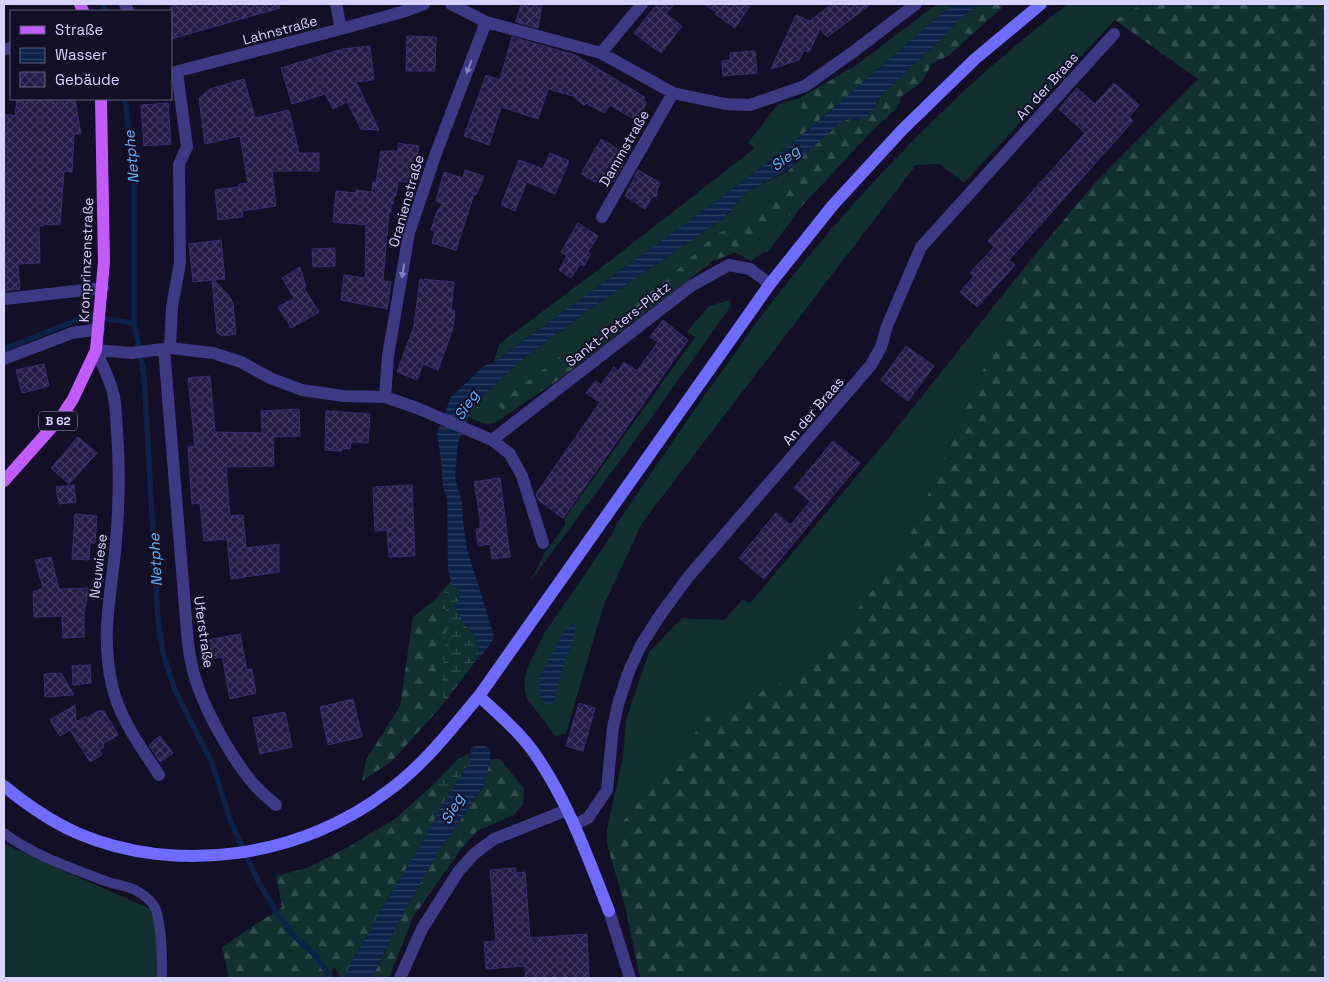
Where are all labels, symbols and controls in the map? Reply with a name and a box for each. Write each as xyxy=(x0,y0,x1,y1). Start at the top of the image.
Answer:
legend xyxy=(10,10,172,100)
street label: Lahnstraße xyxy=(241,11,319,49)
text: Straße xyxy=(55,20,104,39)
text: Wasser xyxy=(55,45,107,64)
street label: An der Braas xyxy=(1012,48,1082,124)
one-way arrow xyxy=(465,60,472,75)
text: Gebäude xyxy=(55,70,120,89)
street label: Dammstraße xyxy=(595,107,653,189)
water label: Netphe xyxy=(119,129,143,184)
water label: Sieg xyxy=(767,140,804,175)
street label: Oranienstraße xyxy=(384,153,428,249)
street label: Kronprinzenstraße xyxy=(75,197,97,323)
one-way arrow xyxy=(398,264,406,280)
street label: Sankt-Peters-Platz xyxy=(562,277,674,371)
street label: An der Braas xyxy=(778,373,848,449)
water label: Sieg xyxy=(449,386,483,423)
road number: B 62 xyxy=(39,412,77,431)
water label: Netphe xyxy=(144,532,166,587)
street label: Neuwiese xyxy=(85,533,111,599)
street label: Uferstraße xyxy=(190,595,218,669)
water label: Sieg xyxy=(436,789,468,827)

